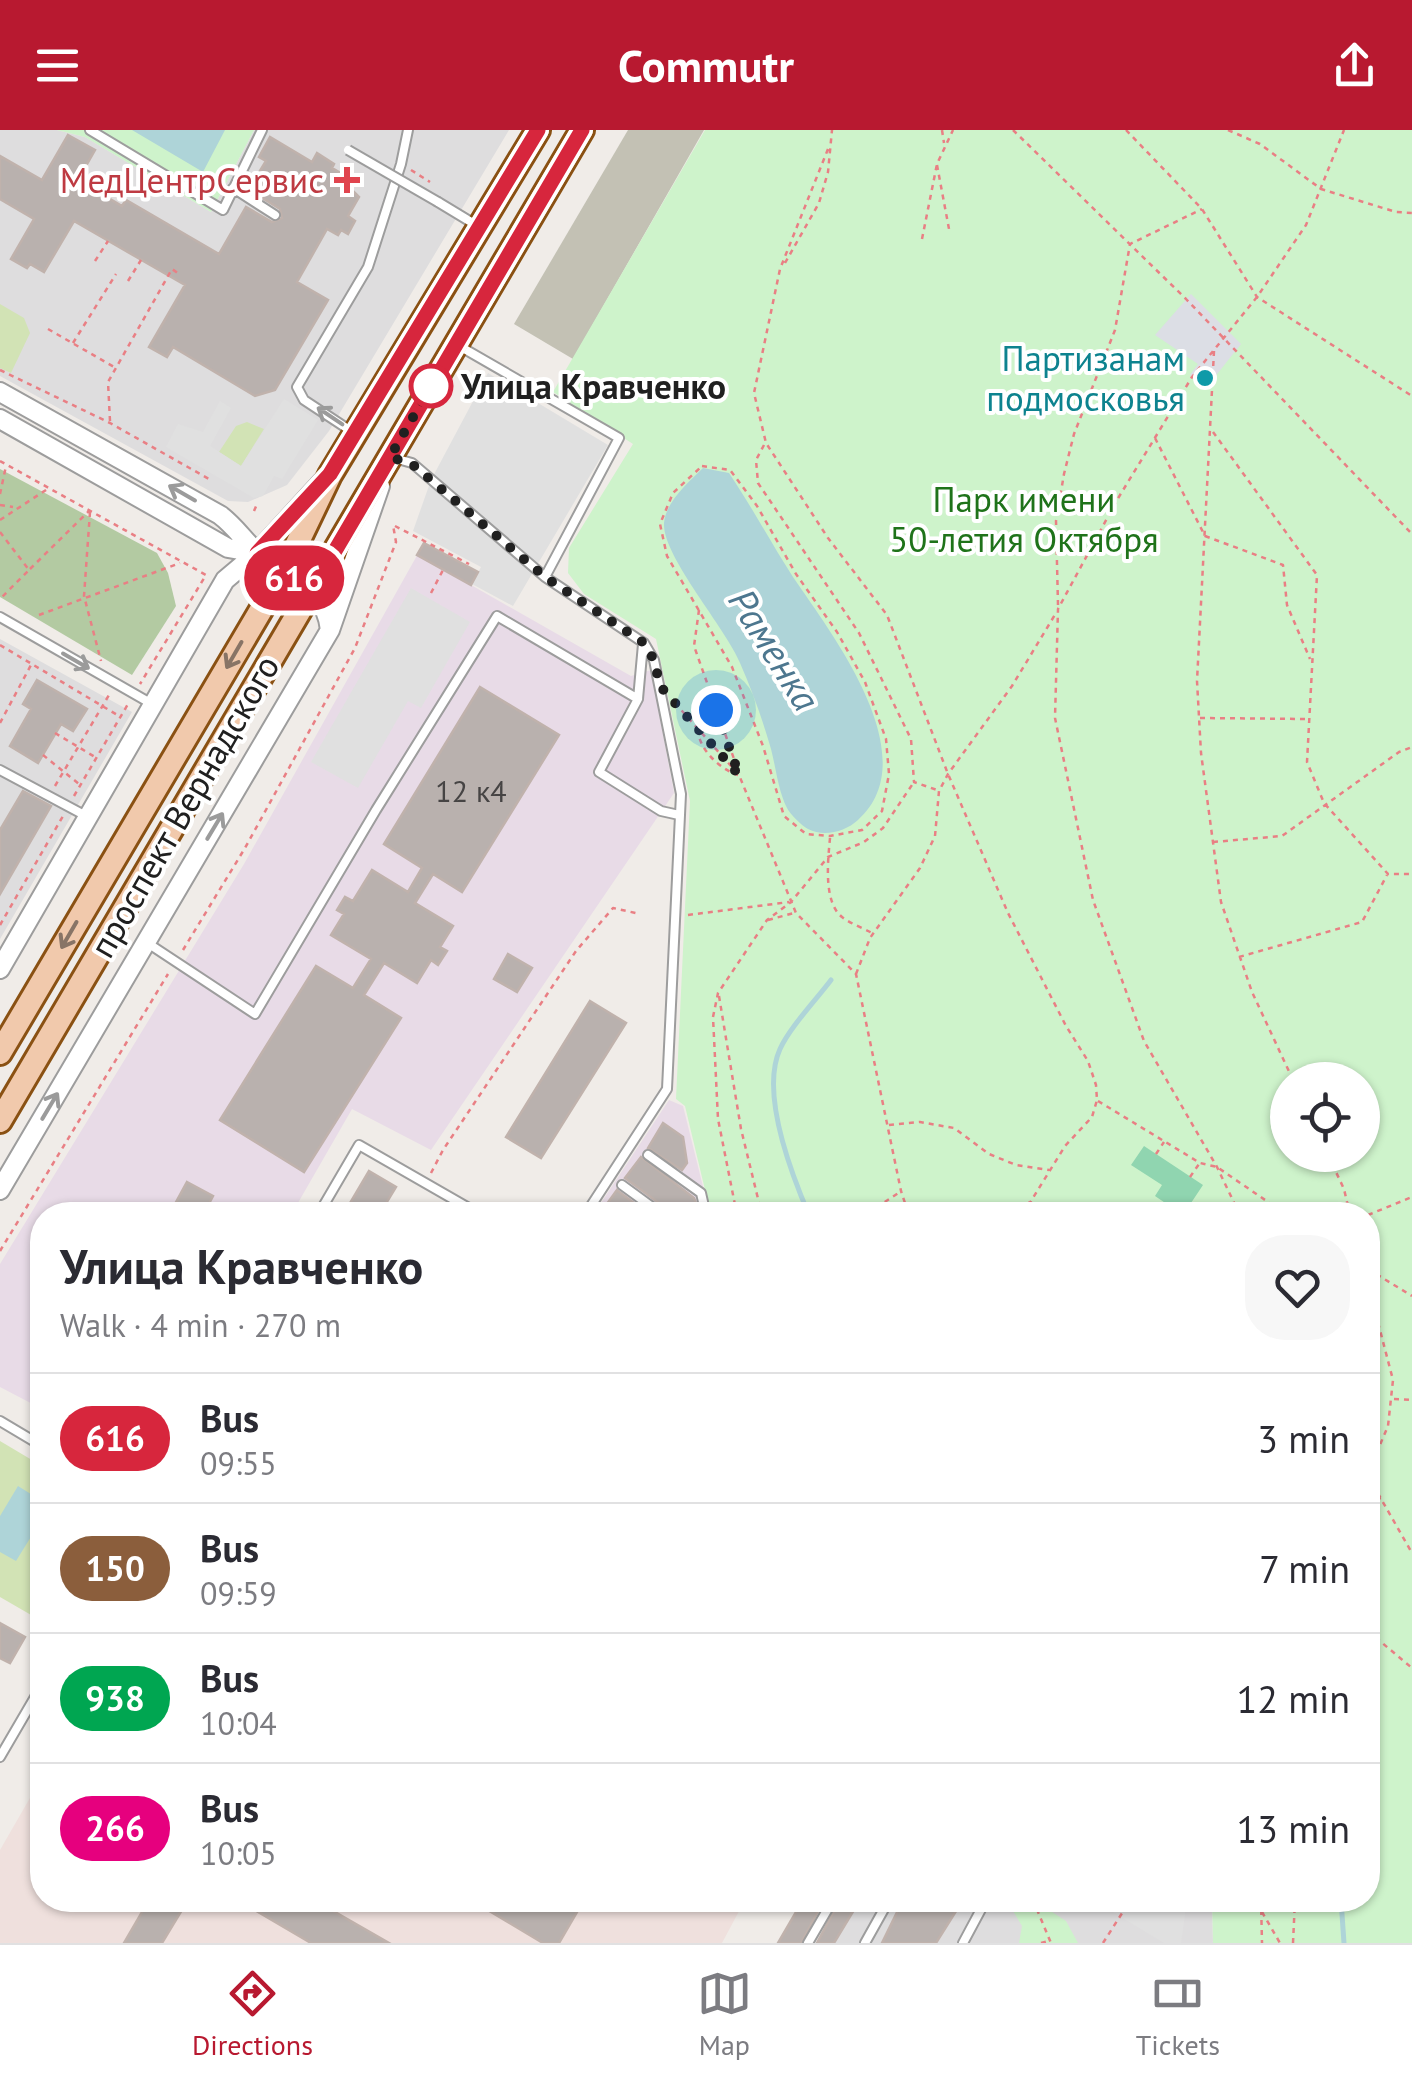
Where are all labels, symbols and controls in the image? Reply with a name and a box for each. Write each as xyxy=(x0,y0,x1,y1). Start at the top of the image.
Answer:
text: Commutr xyxy=(618,36,794,94)
icon: menu xyxy=(30,38,85,93)
icon: share xyxy=(1327,38,1382,93)
place label: МедЦентрСервис xyxy=(60,157,324,203)
marker: МедЦентрСервис xyxy=(334,167,360,193)
place label: Партизанам подмосковья xyxy=(986,335,1185,421)
place label: Улица Кравченко xyxy=(460,363,726,409)
marker: Улица Кравченко xyxy=(410,365,452,407)
marker: Партизанам подмосковья xyxy=(1194,367,1216,389)
one-way arrow xyxy=(316,406,344,427)
park label: Парк имени 50-летия Октября xyxy=(889,476,1159,562)
one-way arrow xyxy=(168,483,196,503)
line badge: 616 xyxy=(236,546,352,610)
text: 616 xyxy=(264,555,324,601)
water label: Раменка xyxy=(718,579,832,720)
one-way arrow xyxy=(224,640,244,669)
street label: проспект Вернадского xyxy=(79,646,289,966)
one-way arrow xyxy=(61,652,90,672)
your location xyxy=(691,685,741,735)
house number: 12 к4 xyxy=(435,771,507,810)
one-way arrow xyxy=(205,812,225,841)
one-way arrow xyxy=(59,920,79,949)
map controls xyxy=(1270,1062,1380,1172)
button: locate xyxy=(1270,1062,1380,1172)
one-way arrow xyxy=(40,1092,60,1121)
text: Улица Кравченко xyxy=(60,1235,423,1297)
button: heart xyxy=(1245,1235,1350,1340)
text: Walk · 4 min · 270 m xyxy=(60,1304,341,1346)
text: Bus xyxy=(200,1393,259,1442)
text: 3 min xyxy=(1257,1414,1350,1463)
text: 616 xyxy=(85,1415,145,1461)
text: 09:55 xyxy=(200,1442,277,1484)
text: Bus xyxy=(200,1523,259,1572)
text: 7 min xyxy=(1259,1544,1350,1593)
text: 150 xyxy=(85,1545,145,1591)
text: 09:59 xyxy=(200,1572,277,1614)
text: Bus xyxy=(200,1653,259,1702)
text: 12 min xyxy=(1237,1674,1350,1723)
text: 938 xyxy=(85,1675,145,1721)
text: 10:04 xyxy=(200,1702,277,1744)
text: Bus xyxy=(200,1783,259,1832)
text: 13 min xyxy=(1237,1804,1350,1853)
text: 266 xyxy=(85,1805,145,1851)
text: 10:05 xyxy=(200,1832,277,1874)
tab: Directions xyxy=(192,1966,313,2063)
tab: Map xyxy=(697,1966,752,2063)
tab: Tickets xyxy=(1136,1966,1220,2063)

